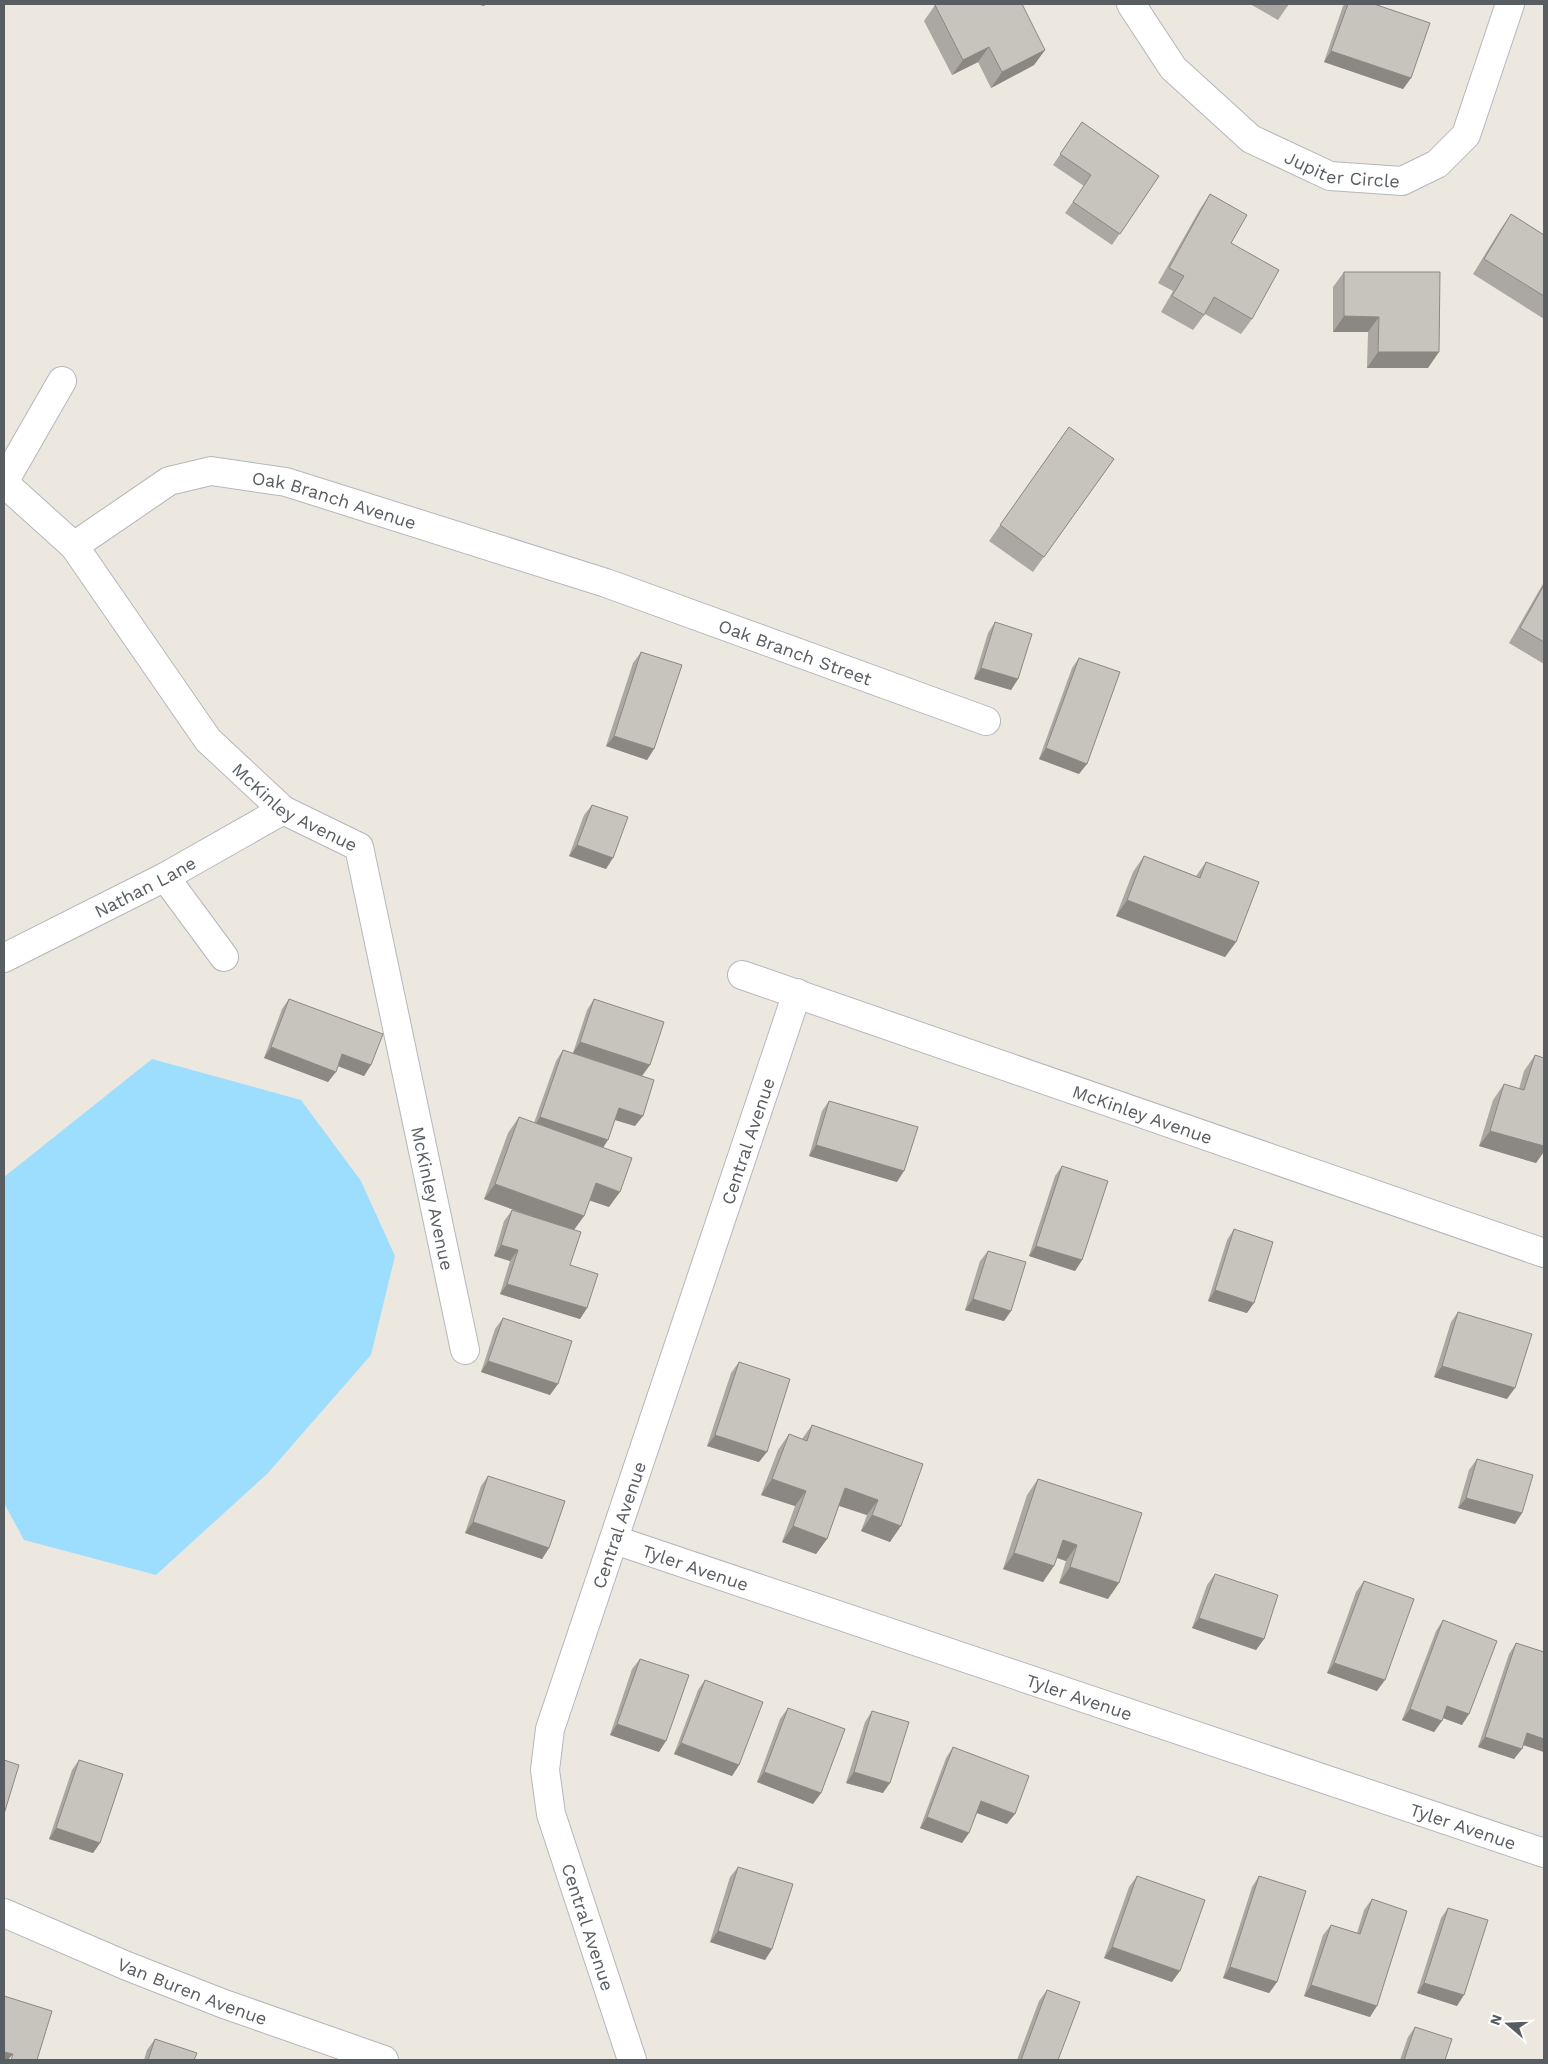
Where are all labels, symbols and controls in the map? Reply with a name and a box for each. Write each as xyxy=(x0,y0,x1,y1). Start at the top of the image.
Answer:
street label: Jupiter Circle xyxy=(1282,146,1401,191)
street label: Oak Branch Avenue xyxy=(251,467,419,533)
street label: Oak Branch Street xyxy=(716,614,875,689)
street label: McKinley Avenue xyxy=(228,758,361,855)
street label: Nathan Lane xyxy=(91,851,199,921)
street label: Central Avenue xyxy=(716,1075,778,1207)
street label: McKinley Avenue xyxy=(1070,1080,1215,1148)
street label: McKinley Avenue xyxy=(408,1124,458,1272)
street label: Central Avenue xyxy=(587,1459,650,1591)
street label: Tyler Avenue xyxy=(640,1540,751,1595)
street label: Tyler Avenue xyxy=(1024,1669,1135,1724)
street label: Tyler Avenue xyxy=(1407,1798,1519,1853)
street label: Central Avenue xyxy=(558,1861,618,1993)
street label: Van Buren Avenue xyxy=(114,1953,270,2029)
north arrow xyxy=(1483,1999,1533,2049)
text: N xyxy=(1486,2012,1505,2027)

